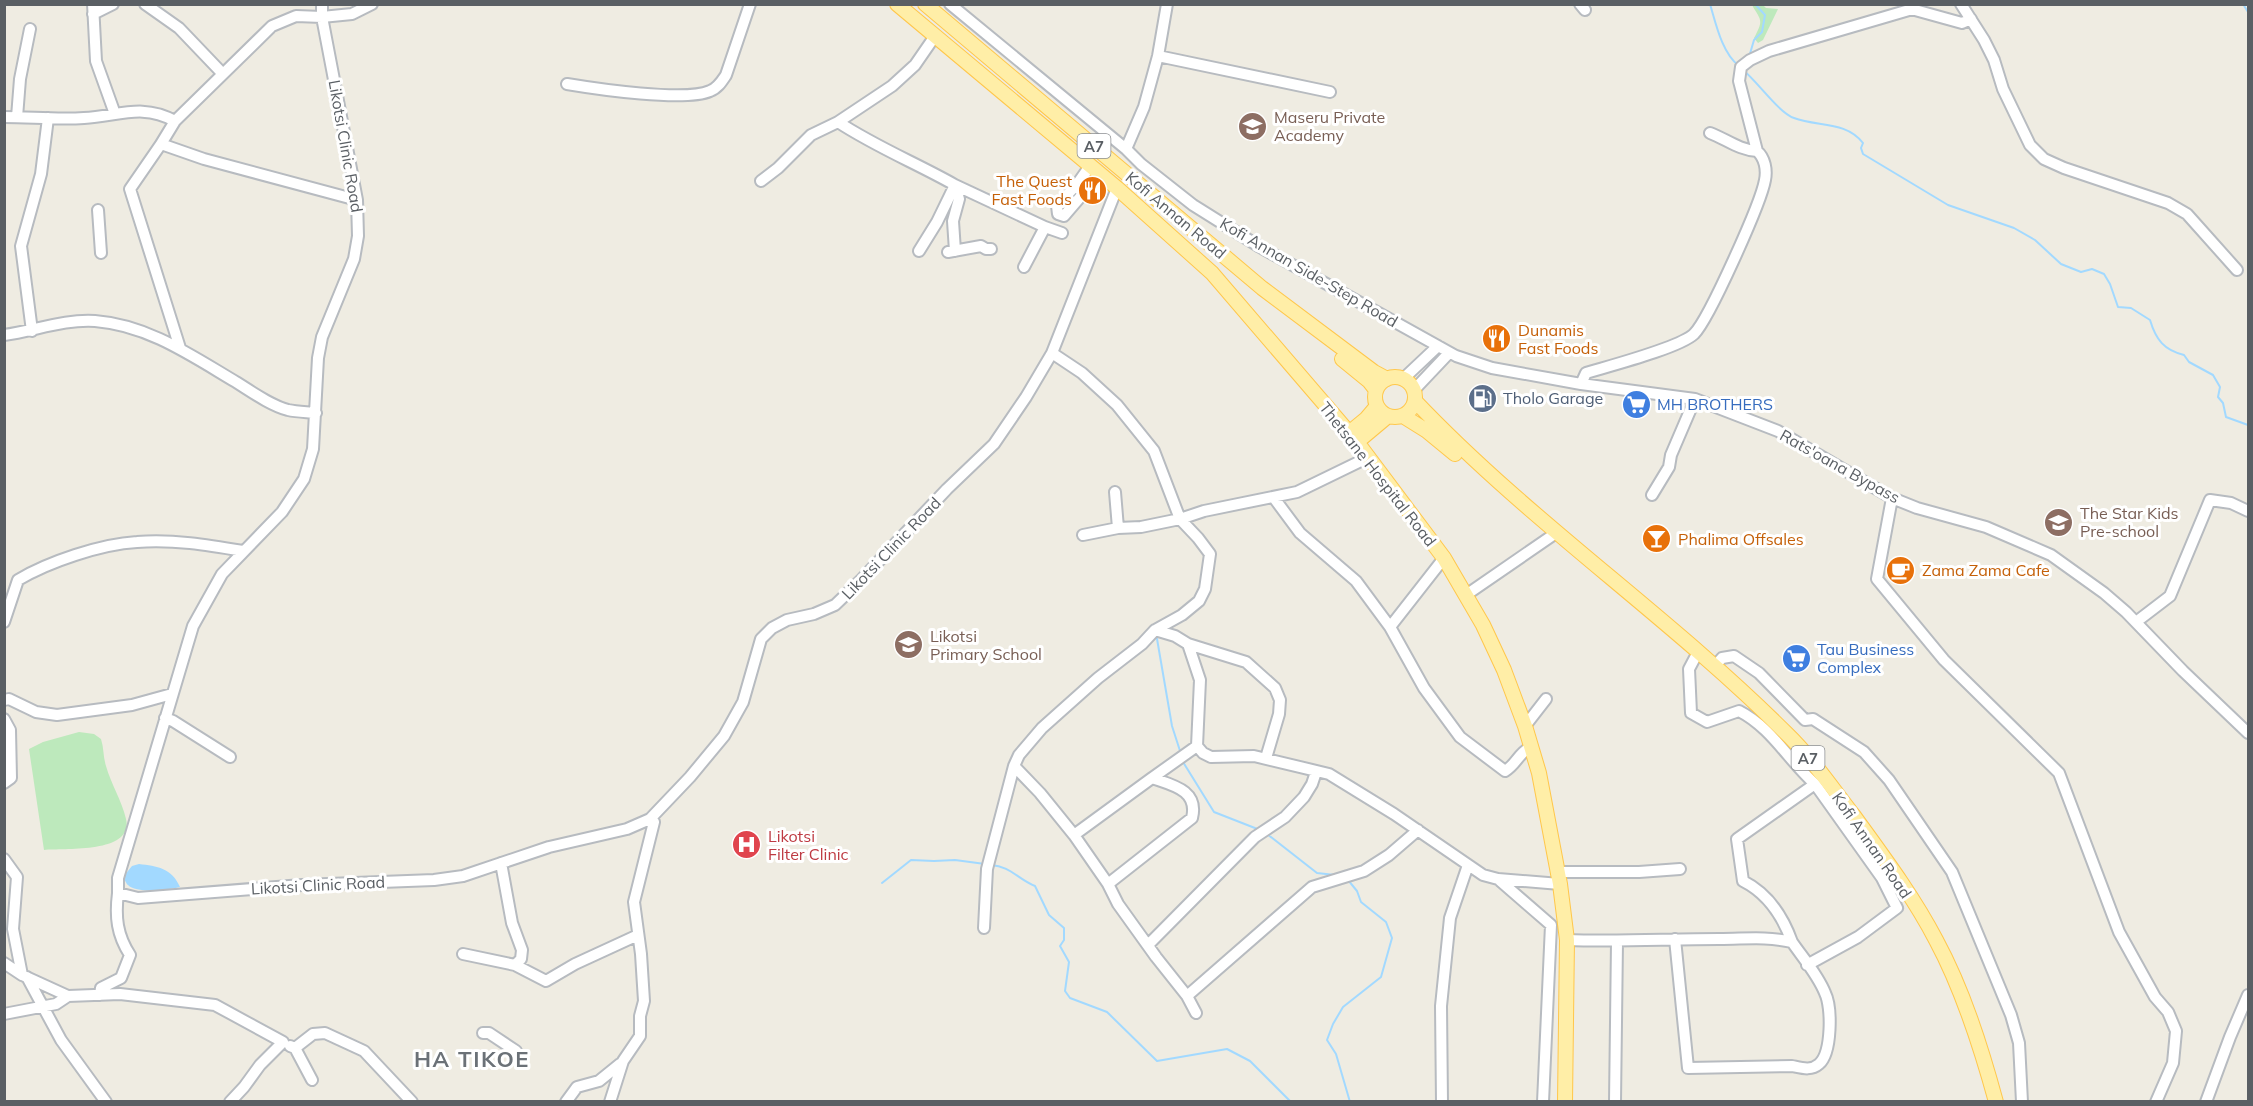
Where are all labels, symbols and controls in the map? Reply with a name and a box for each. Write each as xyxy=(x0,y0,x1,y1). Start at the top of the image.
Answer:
street label: Likotsi Clinic Road xyxy=(324,78,368,214)
place label: Maseru Private Academy xyxy=(1274,107,1385,145)
school or university icon: Maseru Private Academy xyxy=(1237,110,1269,142)
road number: A7 xyxy=(1078,134,1110,158)
street label: Kofi Annan Road xyxy=(1122,167,1230,263)
place label: The Quest Fast Foods xyxy=(992,171,1072,209)
restaurant icon: The Quest Fast Foods xyxy=(1077,174,1109,206)
street label: Kofi Annan Side-Step Road xyxy=(1217,213,1401,331)
place label: Dunamis Fast Foods xyxy=(1518,320,1598,358)
restaurant icon: Dunamis Fast Foods xyxy=(1481,323,1513,355)
fuel station icon: Tholo Garage xyxy=(1466,382,1498,414)
place label: Tholo Garage xyxy=(1503,388,1603,408)
supermarket icon: MH BROTHERS xyxy=(1620,388,1652,420)
place label: MH BROTHERS xyxy=(1657,394,1773,414)
street label: Thetsane Hospital Road xyxy=(1315,398,1441,550)
street label: Rats'oana Bypass xyxy=(1777,425,1904,507)
street label: Likotsi Clinic Road xyxy=(837,493,945,603)
place label: The Star Kids Pre-school xyxy=(2080,503,2179,541)
school or university icon: The Star Kids Pre-school xyxy=(2043,506,2075,538)
bar icon: Phalima Offsales xyxy=(1641,523,1673,555)
place label: Phalima Offsales xyxy=(1678,529,1804,549)
cafe icon: Zama Zama Cafe xyxy=(1885,554,1917,586)
place label: Zama Zama Cafe xyxy=(1922,560,2050,580)
place label: Likotsi Primary School xyxy=(930,626,1042,664)
school or university icon: Likotsi Primary School xyxy=(893,629,925,661)
place label: Tau Business Complex xyxy=(1817,639,1914,677)
supermarket icon: Tau Business Complex xyxy=(1780,642,1812,674)
road number: A7 xyxy=(1792,746,1824,770)
street label: Kofi Annan Road xyxy=(1828,788,1916,902)
place label: Likotsi Filter Clinic xyxy=(768,826,849,864)
hospital icon: Likotsi Filter Clinic xyxy=(731,829,763,861)
street label: Likotsi Clinic Road xyxy=(250,872,386,898)
district label: HA TIKOE xyxy=(414,1045,530,1073)

